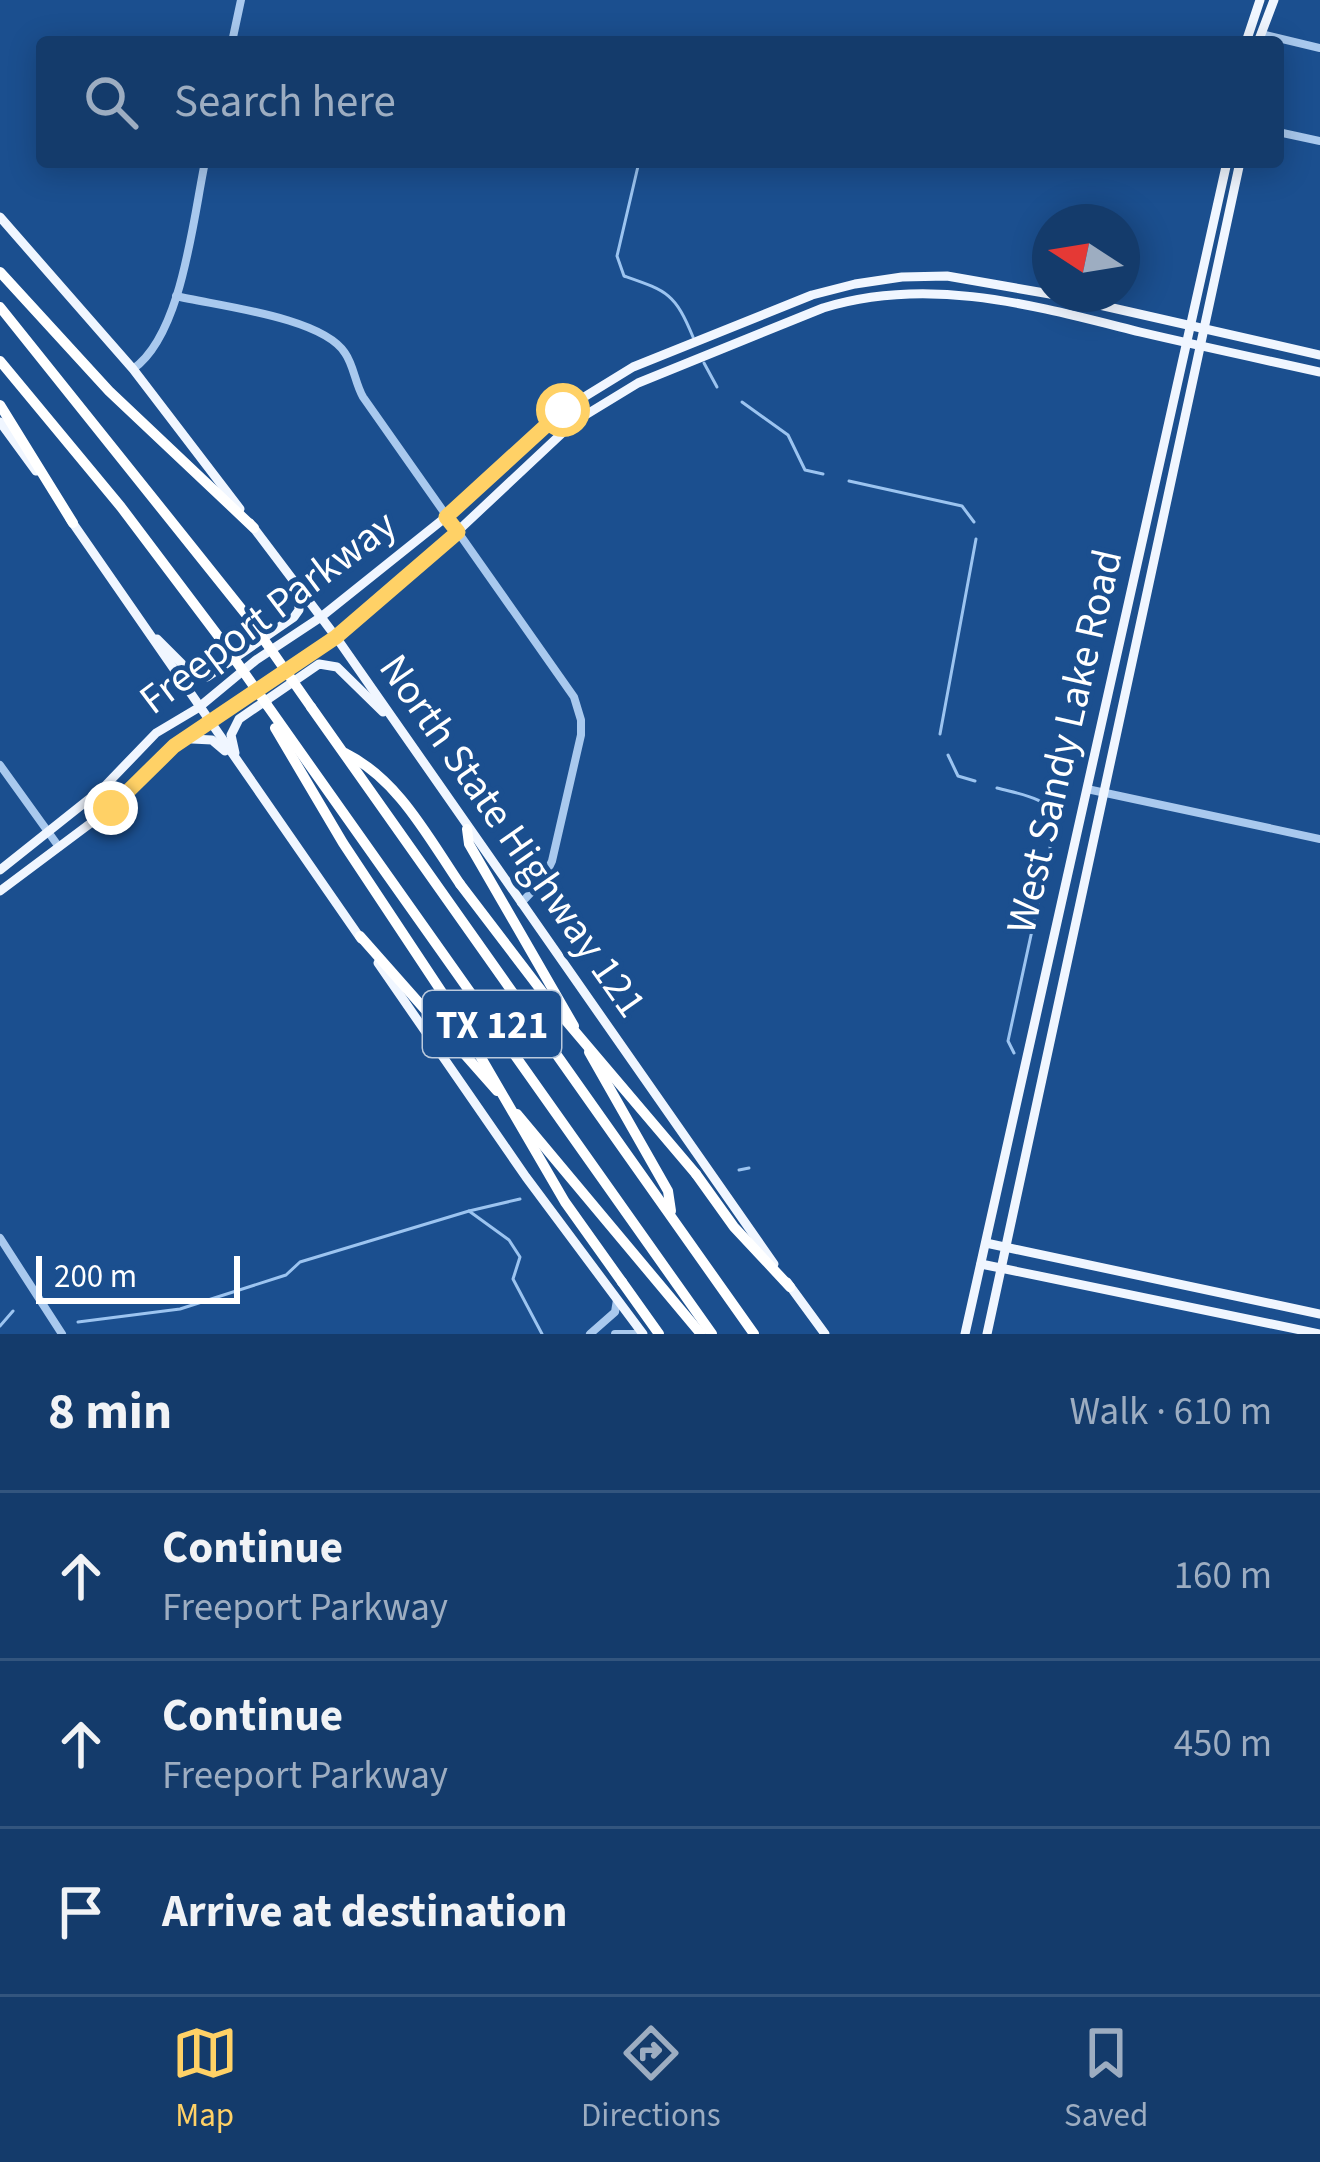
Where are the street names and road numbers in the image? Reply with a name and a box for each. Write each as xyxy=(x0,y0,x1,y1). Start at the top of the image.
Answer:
street label: Freeport Parkway xyxy=(127,496,410,729)
street label: West Sandy Lake Road xyxy=(992,544,1138,939)
street label: North State Highway 121 xyxy=(364,642,661,1030)
road number: TX 121 xyxy=(423,991,561,1057)

